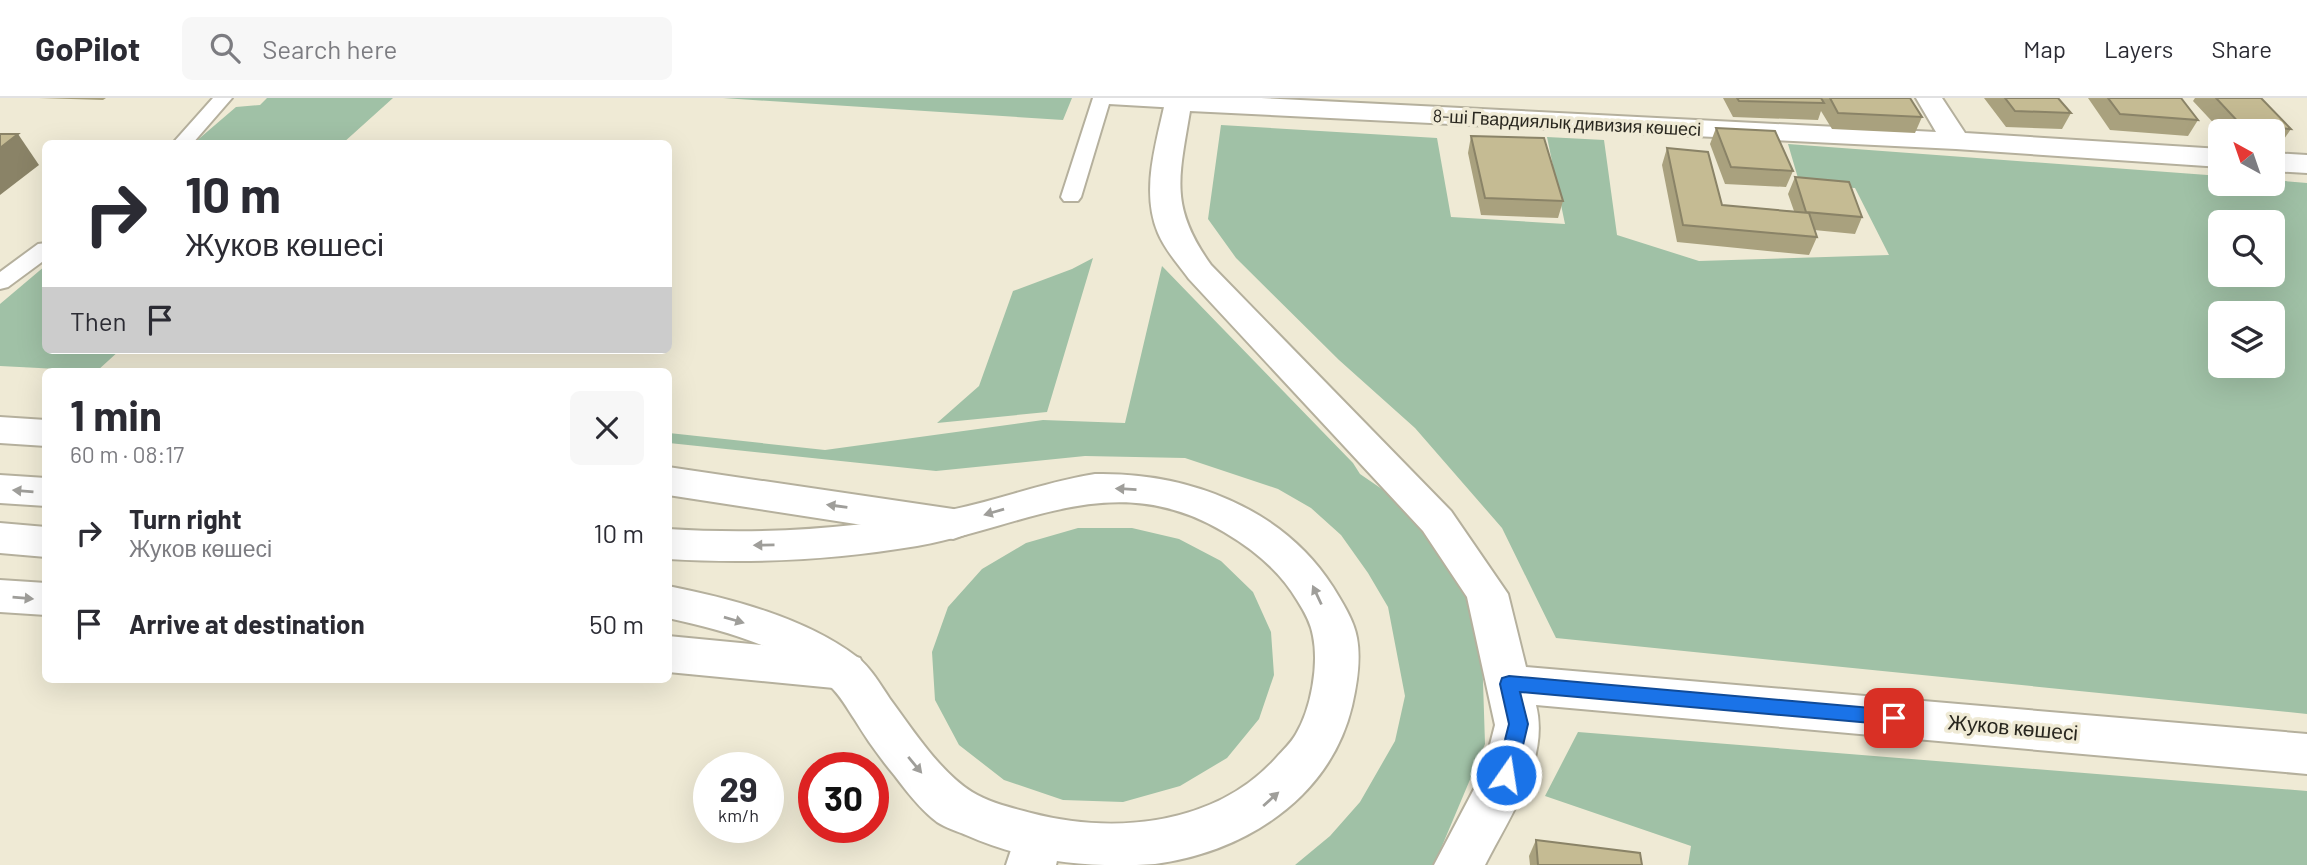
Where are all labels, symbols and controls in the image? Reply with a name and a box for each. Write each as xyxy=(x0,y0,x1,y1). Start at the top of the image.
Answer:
search box xyxy=(182,17,672,80)
text: GoPilot xyxy=(35,28,140,68)
icon: search xyxy=(206,29,244,67)
text: Search here xyxy=(262,33,397,64)
text: Map xyxy=(2023,34,2066,63)
text: Layers xyxy=(2104,34,2173,63)
text: Share xyxy=(2211,34,2272,63)
street label: 8-ші Гвардиялық дивизия көшесі xyxy=(1432,104,1702,140)
north arrow xyxy=(2208,119,2286,196)
map controls xyxy=(2208,119,2285,378)
text: 10 m xyxy=(185,164,281,223)
icon: right xyxy=(70,168,161,259)
button: search xyxy=(2208,210,2285,287)
text: Жуков көшесі xyxy=(185,224,384,262)
icon: arrive xyxy=(141,301,179,339)
button: layers xyxy=(2208,301,2285,378)
text: Then xyxy=(70,305,127,336)
text: 1 min xyxy=(70,389,162,439)
button: close xyxy=(570,391,644,465)
text: 60 m · 08:17 xyxy=(70,440,184,468)
one-way arrow xyxy=(1115,484,1137,495)
one-way arrow xyxy=(12,485,34,496)
one-way arrow xyxy=(826,500,848,511)
text: Turn right xyxy=(129,503,242,534)
one-way arrow xyxy=(983,507,1004,517)
icon: right xyxy=(70,514,108,552)
text: 10 m xyxy=(594,517,644,548)
text: Жуков көшесі xyxy=(129,534,272,562)
one-way arrow xyxy=(753,539,775,551)
one-way arrow xyxy=(1311,585,1323,605)
one-way arrow xyxy=(12,593,34,604)
icon: arrive xyxy=(70,605,108,643)
text: Arrive at destination xyxy=(129,608,365,639)
text: 50 m xyxy=(589,608,644,639)
one-way arrow xyxy=(724,616,745,626)
pin xyxy=(1864,688,1924,748)
icon: arrive xyxy=(1875,699,1913,737)
street label: Жуков көшесі xyxy=(1947,708,2079,745)
position arrow xyxy=(1469,738,1543,812)
speed limit sign: 30 xyxy=(798,752,889,843)
one-way arrow xyxy=(907,756,923,774)
text: 29 xyxy=(719,767,758,809)
one-way arrow xyxy=(1262,791,1280,807)
text: km/h xyxy=(718,804,759,826)

